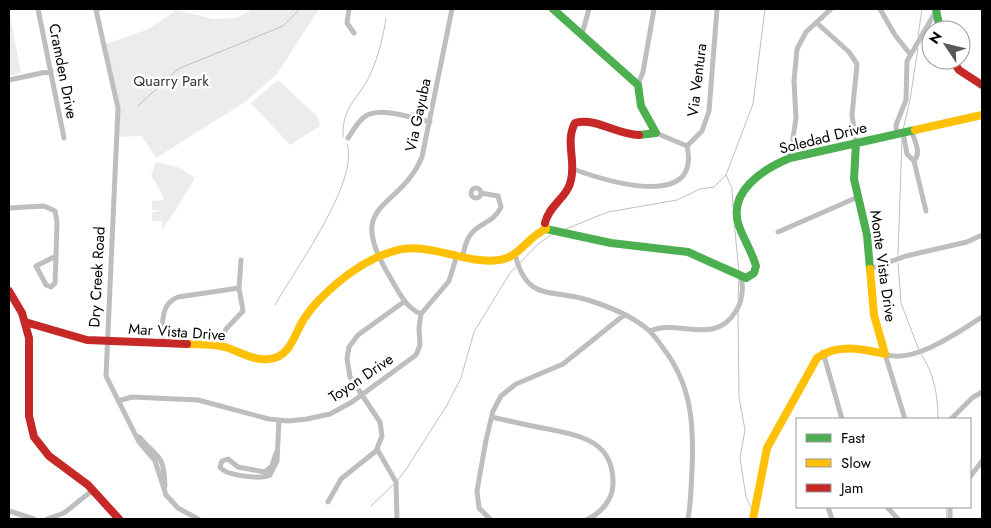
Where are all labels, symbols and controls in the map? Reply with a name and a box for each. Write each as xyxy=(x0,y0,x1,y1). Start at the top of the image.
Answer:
north arrow xyxy=(921,20,971,70)
street label: Cramden Drive xyxy=(43,22,83,121)
text: N xyxy=(924,27,947,48)
street label: Via Ventura xyxy=(682,42,712,118)
park label: Quarry Park xyxy=(133,70,209,92)
street label: Via Gayuba xyxy=(399,76,437,154)
street label: Soledad Drive xyxy=(777,116,869,160)
street label: Monte Vista Drive xyxy=(864,209,902,324)
street label: Dry Creek Road xyxy=(83,226,111,328)
street label: Mar Vista Drive xyxy=(128,318,227,346)
street label: Toyon Drive xyxy=(324,348,398,408)
legend xyxy=(796,418,971,508)
text: Fast xyxy=(841,427,865,449)
text: Slow xyxy=(841,452,872,474)
text: Jam xyxy=(839,477,864,499)

